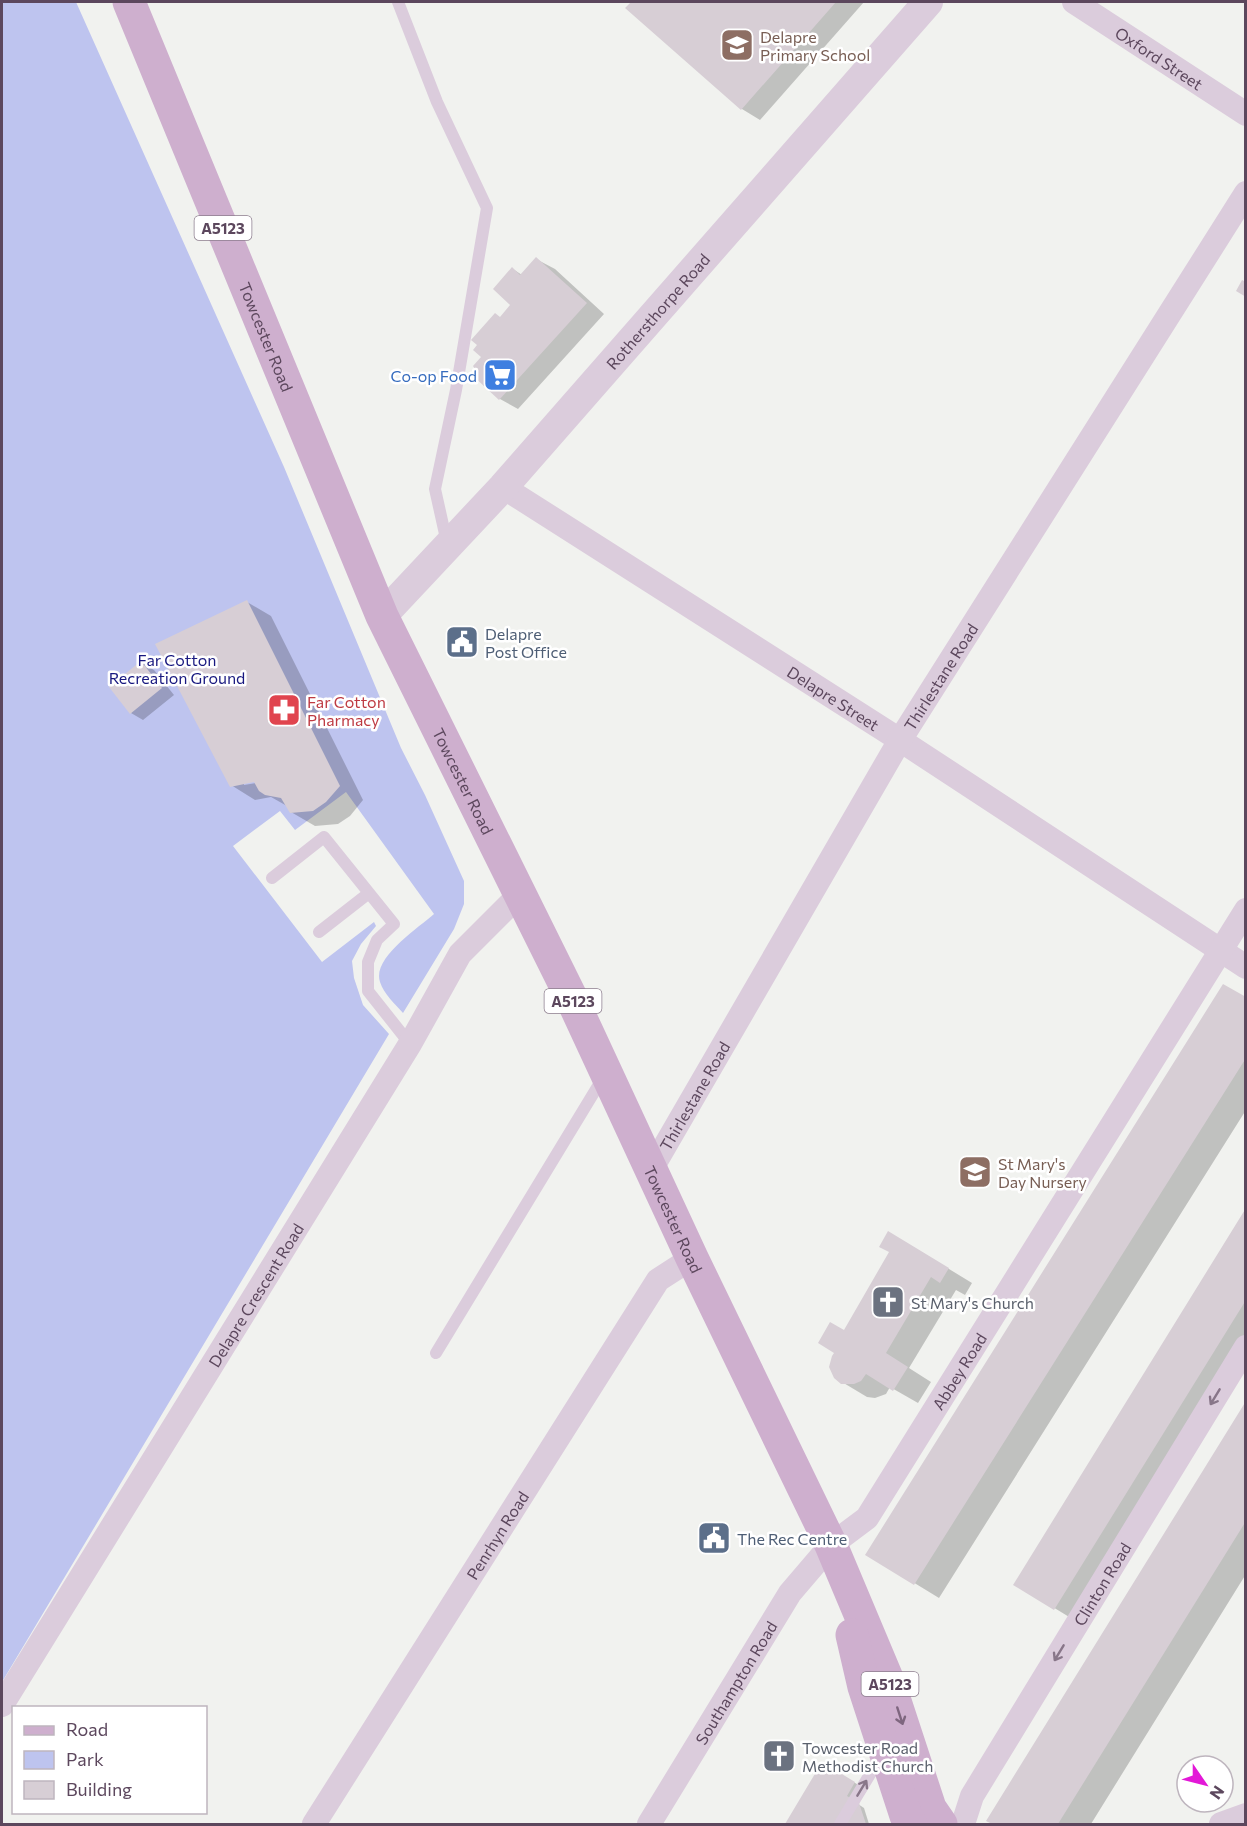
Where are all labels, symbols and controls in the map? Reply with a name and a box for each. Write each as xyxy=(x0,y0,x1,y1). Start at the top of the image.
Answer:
street label: Oxford Street xyxy=(1112,22,1207,93)
school or university icon: Delapre Primary School xyxy=(719,27,755,63)
place label: Delapre Primary School xyxy=(760,27,870,64)
road number: A5123 xyxy=(194,216,252,240)
street label: Rothersthorpe Road xyxy=(602,249,713,373)
street label: Towcester Road xyxy=(236,279,298,394)
supermarket icon: Co-op Food xyxy=(482,357,518,393)
place label: Co-op Food xyxy=(390,366,477,385)
street label: Thirlestane Road xyxy=(899,620,981,733)
public building icon: Delapre Post Office xyxy=(444,624,480,660)
place label: Delapre Post Office xyxy=(485,624,567,661)
park label: Far Cotton Recreation Ground xyxy=(109,650,245,687)
street label: Delapre Street xyxy=(784,661,883,734)
pharmacy icon: Far Cotton Pharmacy xyxy=(266,692,302,728)
place label: Far Cotton Pharmacy xyxy=(307,692,386,729)
street label: Towcester Road xyxy=(429,724,498,837)
road number: A5123 xyxy=(544,989,602,1013)
street label: Thirlestane Road xyxy=(655,1038,733,1153)
school or university icon: St Mary's Day Nursery xyxy=(957,1154,993,1190)
place label: St Mary's Day Nursery xyxy=(998,1154,1087,1191)
street label: Towcester Road xyxy=(641,1162,707,1276)
street label: Delapre Crescent Road xyxy=(204,1220,307,1370)
church icon: St Mary's Church xyxy=(870,1284,906,1320)
place label: St Mary's Church xyxy=(911,1293,1034,1312)
street label: Abbey Road xyxy=(928,1329,990,1413)
one-way arrow xyxy=(1209,1388,1221,1405)
street label: Penrhyn Road xyxy=(462,1487,532,1583)
public building icon: The Rec Centre xyxy=(696,1520,732,1556)
place label: The Rec Centre xyxy=(737,1529,847,1548)
street label: Clinton Road xyxy=(1069,1539,1134,1629)
street label: Southampton Road xyxy=(691,1617,780,1747)
one-way arrow xyxy=(1053,1644,1065,1661)
road number: A5123 xyxy=(862,1672,918,1696)
legend xyxy=(12,1706,207,1814)
one-way arrow xyxy=(895,1706,906,1725)
text: Road xyxy=(66,1718,108,1740)
church icon: Towcester Road Methodist Church xyxy=(761,1738,797,1774)
place label: Towcester Road Methodist Church xyxy=(802,1738,933,1775)
text: Park xyxy=(66,1748,104,1770)
north arrow xyxy=(1175,1754,1235,1814)
text: Building xyxy=(66,1778,132,1800)
one-way arrow xyxy=(857,1780,869,1797)
text: N xyxy=(1206,1783,1229,1803)

